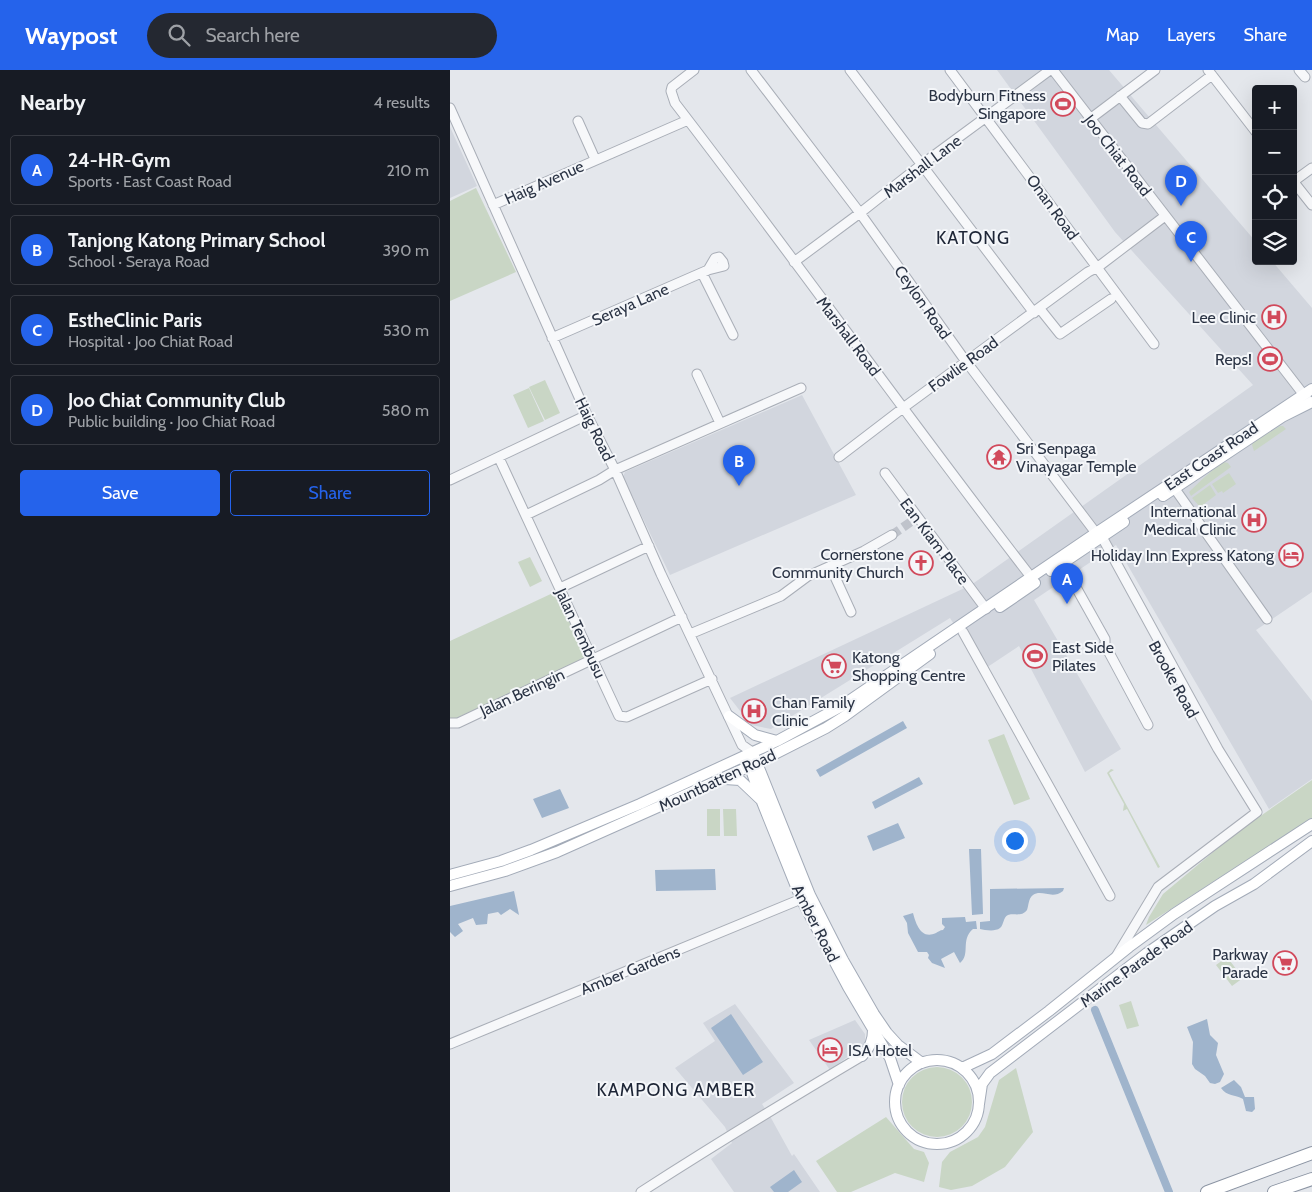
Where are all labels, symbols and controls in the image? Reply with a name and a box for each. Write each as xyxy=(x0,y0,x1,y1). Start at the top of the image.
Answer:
search box xyxy=(147,13,497,58)
text: Waypost xyxy=(25,21,117,50)
icon: search xyxy=(165,21,193,49)
text: Search here xyxy=(205,24,300,47)
text: Map xyxy=(1106,24,1139,46)
text: Layers xyxy=(1167,24,1216,46)
text: Share xyxy=(1244,24,1287,46)
map controls xyxy=(1252,85,1297,265)
button: + xyxy=(1252,85,1297,130)
place label: Bodyburn Fitness Singapore xyxy=(928,86,1046,123)
text: Nearby xyxy=(20,90,86,115)
sports icon: Bodyburn Fitness Singapore xyxy=(1050,91,1076,117)
text: 4 results xyxy=(373,93,430,112)
street label: Joo Chiat Road xyxy=(1079,110,1155,200)
button: − xyxy=(1252,130,1297,175)
street label: Marshall Lane xyxy=(880,131,965,202)
text: 24-HR-Gym xyxy=(68,149,171,172)
street label: Haig Avenue xyxy=(502,157,587,208)
text: A xyxy=(32,161,42,180)
text: 210 m xyxy=(387,161,429,180)
pin: D xyxy=(1165,165,1197,206)
street label: Onan Road xyxy=(1023,171,1083,244)
text: Sports · East Coast Road xyxy=(68,172,232,191)
button: locate xyxy=(1252,175,1297,220)
button: layers xyxy=(1252,220,1297,265)
pin: C xyxy=(1175,221,1207,262)
district label: KATONG xyxy=(936,227,1010,249)
text: Tanjong Katong Primary School xyxy=(68,229,325,252)
text: B xyxy=(32,241,42,260)
text: 390 m xyxy=(382,241,429,260)
text: School · Seraya Road xyxy=(68,252,209,271)
street label: Ceylon Road xyxy=(890,262,955,343)
street label: Seraya Lane xyxy=(589,279,671,330)
street label: Marshall Road xyxy=(813,293,885,380)
hospital icon: Lee Clinic xyxy=(1261,304,1287,330)
place label: Lee Clinic xyxy=(1192,308,1256,327)
text: EstheClinic Paris xyxy=(68,309,202,332)
text: C xyxy=(32,321,42,340)
text: 530 m xyxy=(383,321,429,340)
text: Hospital · Joo Chiat Road xyxy=(68,332,233,351)
street label: Fowlie Road xyxy=(925,333,1002,396)
sports icon: Reps! xyxy=(1257,346,1283,372)
place label: Reps! xyxy=(1215,350,1252,369)
text: Joo Chiat Community Club xyxy=(68,389,285,412)
street label: Haig Road xyxy=(571,394,618,464)
text: D xyxy=(31,401,43,420)
text: 580 m xyxy=(382,401,429,420)
text: Public building · Joo Chiat Road xyxy=(68,412,275,431)
street label: East Coast Road xyxy=(1161,418,1262,495)
place label: Sri Senpaga Vinayagar Temple xyxy=(1016,439,1136,476)
temple icon: Sri Senpaga Vinayagar Temple xyxy=(986,444,1012,470)
pin: B xyxy=(723,445,755,486)
button: Save xyxy=(20,470,220,516)
button: Share xyxy=(230,470,430,516)
street label: Ean Kiam Place xyxy=(896,494,973,588)
place label: International Medical Clinic xyxy=(1144,502,1236,539)
hospital icon: International Medical Clinic xyxy=(1241,507,1267,533)
hotel icon: Holiday Inn Express Katong xyxy=(1278,542,1304,568)
place label: Cornerstone Community Church xyxy=(772,545,904,582)
place label: Holiday Inn Express Katong xyxy=(1091,546,1275,565)
church icon: Cornerstone Community Church xyxy=(908,550,934,576)
pin: A xyxy=(1051,563,1083,604)
street label: Jalan Tembusu xyxy=(551,584,610,681)
street label: Brooke Road xyxy=(1145,637,1203,721)
place label: East Side Pilates xyxy=(1052,638,1114,675)
sports icon: East Side Pilates xyxy=(1022,643,1048,669)
place label: Katong Shopping Centre xyxy=(852,648,966,685)
supermarket icon: Katong Shopping Centre xyxy=(821,653,847,679)
street label: Jalan Beringin xyxy=(476,665,568,721)
place label: Chan Family Clinic xyxy=(772,693,855,730)
hospital icon: Chan Family Clinic xyxy=(741,698,767,724)
street label: Mountbatten Road xyxy=(656,745,779,816)
your location xyxy=(1002,828,1028,854)
street label: Amber Road xyxy=(788,881,843,965)
street label: Marine Parade Road xyxy=(1076,917,1196,1012)
street label: Amber Gardens xyxy=(578,942,683,999)
place label: Parkway Parade xyxy=(1212,945,1268,982)
supermarket icon: Parkway Parade xyxy=(1272,950,1298,976)
hotel icon: ISA Hotel xyxy=(817,1037,843,1063)
place label: ISA Hotel xyxy=(848,1041,912,1060)
district label: KAMPONG AMBER xyxy=(597,1079,755,1101)

